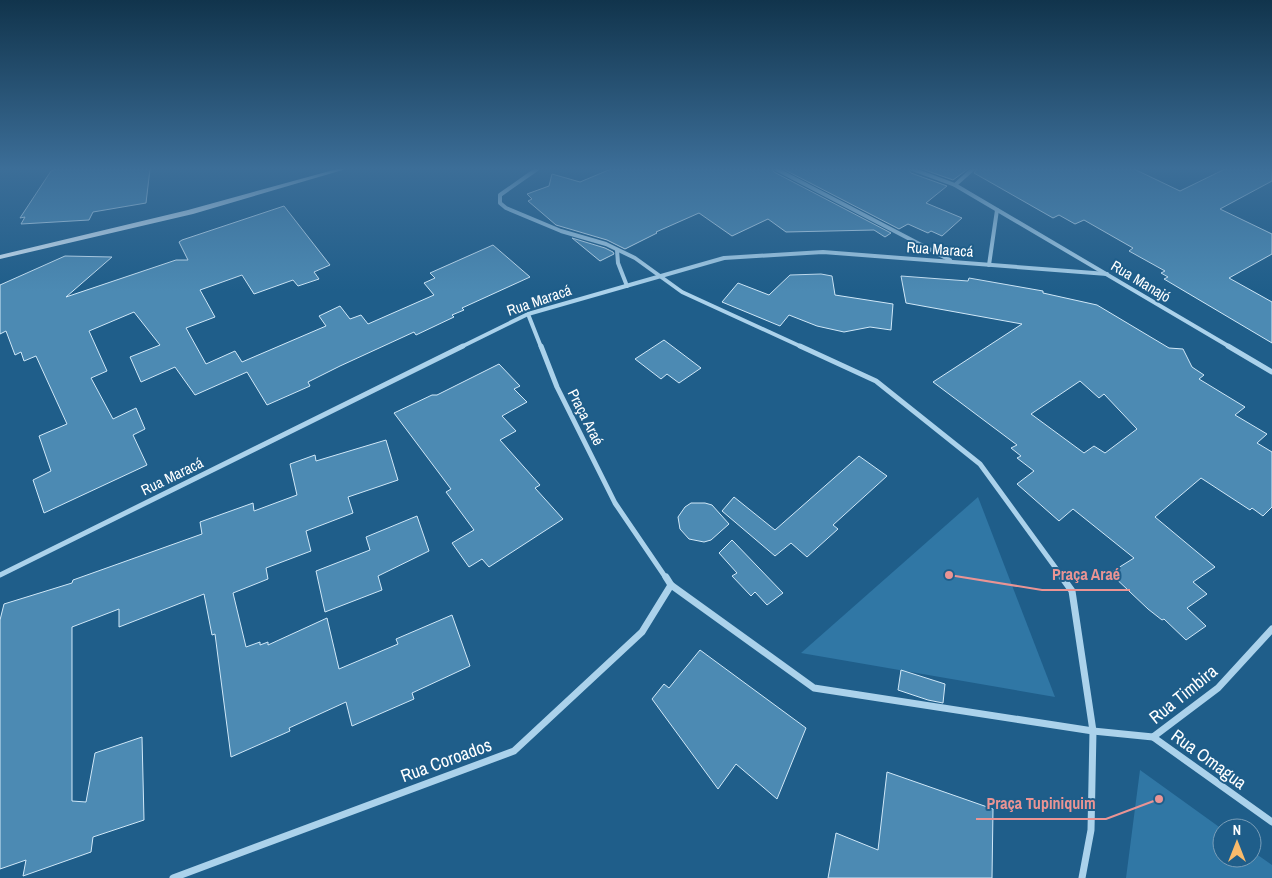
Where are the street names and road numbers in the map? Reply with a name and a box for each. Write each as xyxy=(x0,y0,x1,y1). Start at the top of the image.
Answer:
street label: Rua Maracá xyxy=(906,236,974,262)
street label: Rua Manajó xyxy=(1107,255,1175,307)
street label: Rua Maracá xyxy=(504,279,574,321)
street label: Praça Araé xyxy=(563,385,609,449)
street label: Rua Maracá xyxy=(137,452,207,500)
street label: Rua Timbira xyxy=(1143,659,1223,729)
street label: Rua Omagua xyxy=(1166,723,1252,795)
street label: Rua Coroados xyxy=(397,732,495,788)

